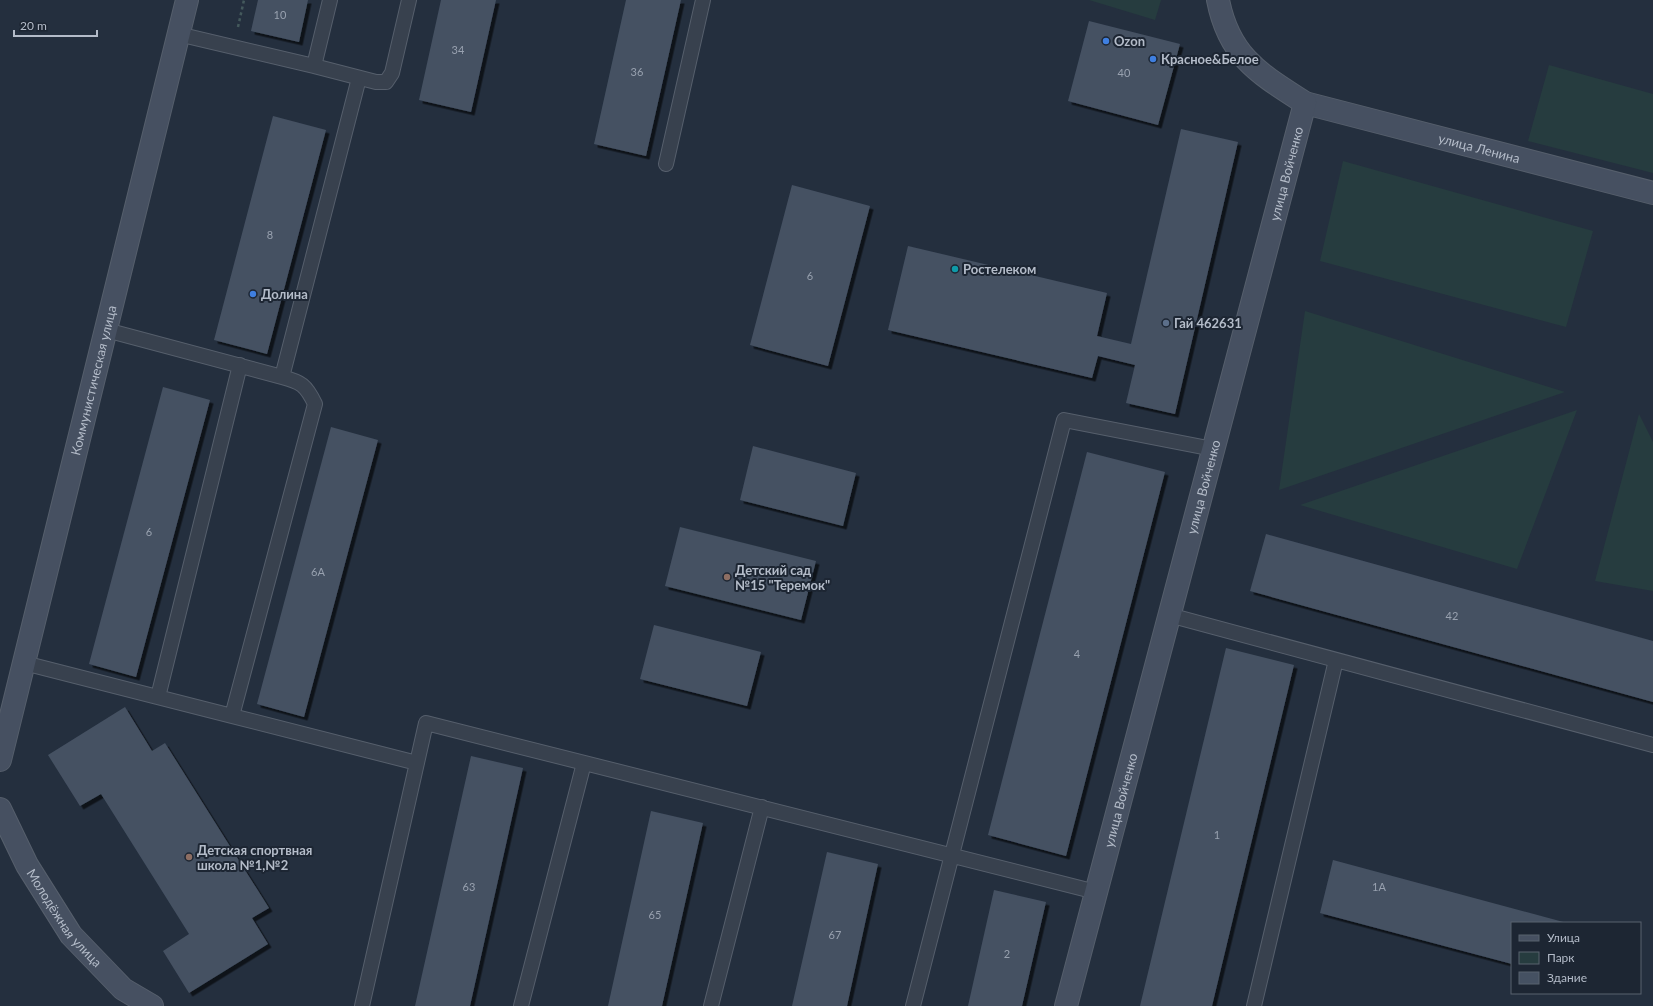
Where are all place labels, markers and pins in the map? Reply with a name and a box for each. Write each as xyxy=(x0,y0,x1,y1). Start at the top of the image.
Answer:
place label: Ozon xyxy=(1114,33,1145,49)
marker: Ozon xyxy=(1101,36,1111,46)
place label: Красное&Белое xyxy=(1161,51,1259,67)
marker: Красное&Белое xyxy=(1148,54,1158,64)
place label: Ростелеком xyxy=(963,261,1036,277)
marker: Ростелеком xyxy=(950,264,960,274)
place label: Долина xyxy=(261,286,308,302)
marker: Долина xyxy=(248,289,258,299)
place label: Гай 462631 xyxy=(1174,315,1242,331)
marker: Гай 462631 xyxy=(1161,318,1171,328)
place label: Детский сад №15 "Теремок" xyxy=(735,562,830,593)
marker: Детский сад №15 "Теремок" xyxy=(722,572,732,582)
place label: Детская спортвная школа №1,№2 xyxy=(197,842,312,873)
marker: Детская спортвная школа №1,№2 xyxy=(184,852,194,862)

